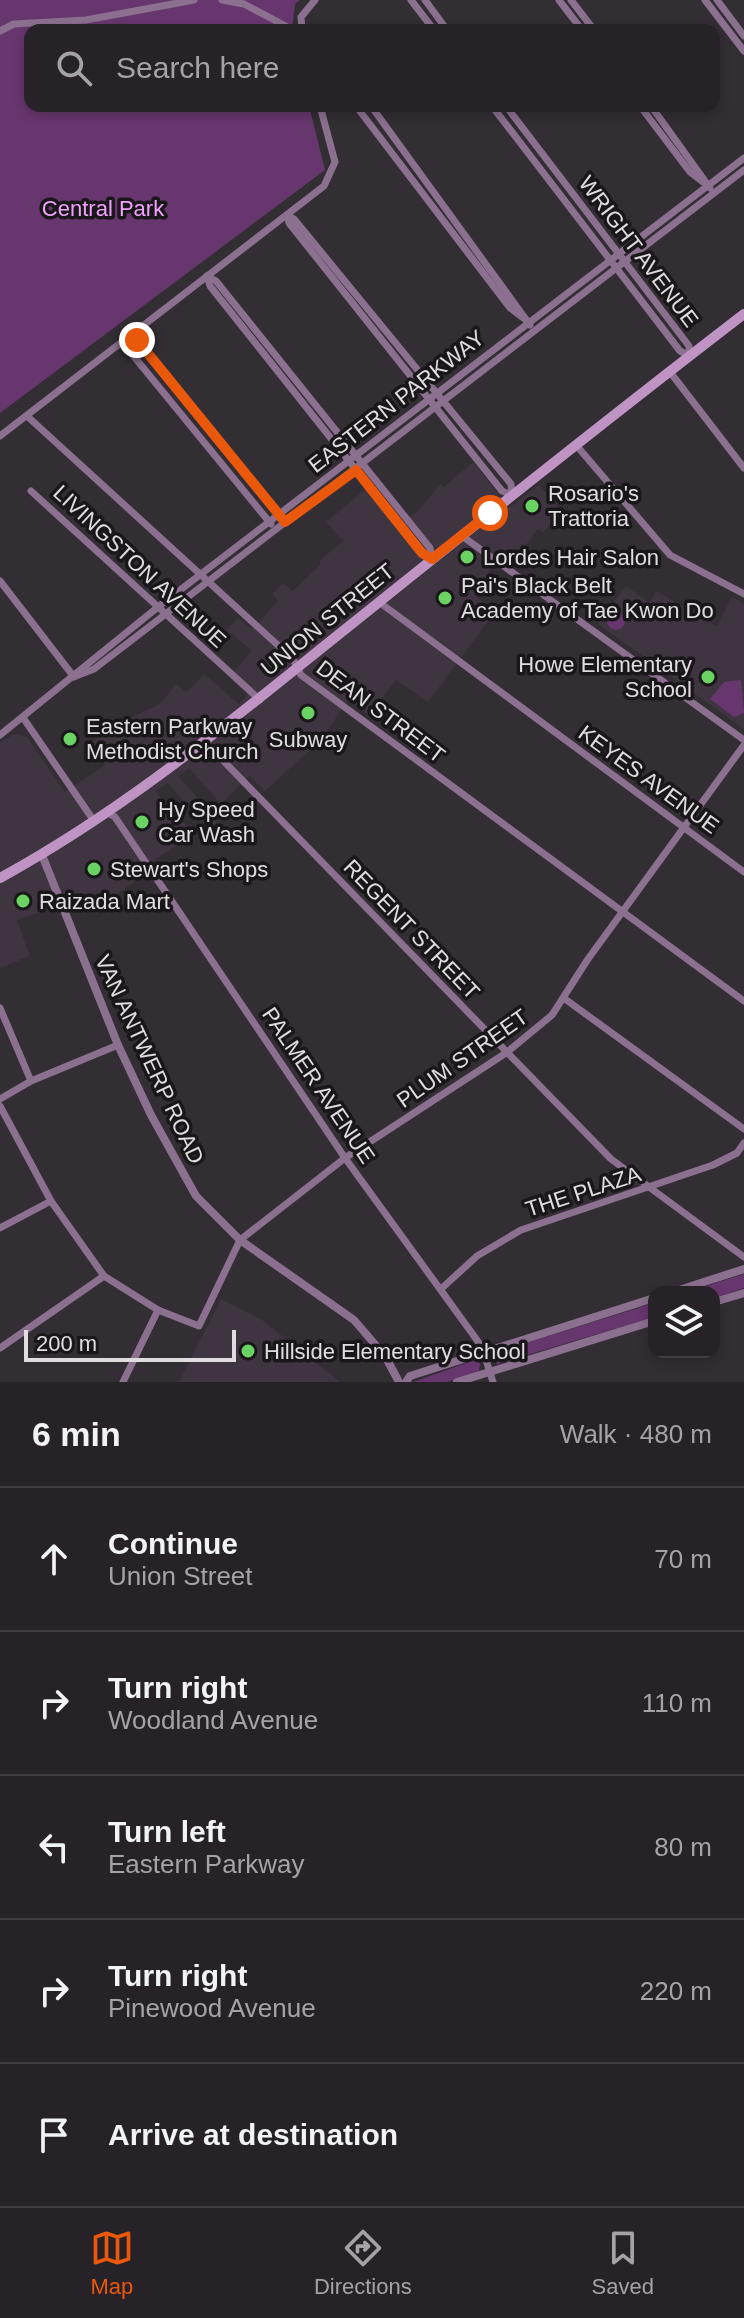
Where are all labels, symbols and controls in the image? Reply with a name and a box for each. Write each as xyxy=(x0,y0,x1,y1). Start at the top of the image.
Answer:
search box xyxy=(24,24,720,112)
icon: search xyxy=(52,46,96,90)
text: Search here xyxy=(116,51,279,84)
street label: WRIGHT AVENUE xyxy=(574,171,704,332)
park label: Central Park xyxy=(42,196,165,221)
route end xyxy=(119,322,155,358)
street label: EASTERN PARKWAY xyxy=(304,325,489,478)
street label: LIVINGSTON AVENUE xyxy=(48,480,231,653)
place label: Rosario's Trattoria xyxy=(548,481,639,531)
route start xyxy=(472,495,508,531)
marker: Rosario's Trattoria xyxy=(523,497,541,515)
place label: Lordes Hair Salon xyxy=(483,545,659,570)
marker: Lordes Hair Salon xyxy=(458,548,476,566)
street label: UNION STREET xyxy=(256,558,399,681)
place label: Pai's Black Belt Academy of Tae Kwon Do xyxy=(461,573,714,623)
marker: Pai's Black Belt Academy of Tae Kwon Do xyxy=(436,589,454,607)
place label: Howe Elementary School xyxy=(518,652,692,702)
street label: DEAN STREET xyxy=(312,655,450,768)
marker: Howe Elementary School xyxy=(699,668,717,686)
marker: Subway xyxy=(299,704,317,722)
place label: Eastern Parkway Methodist Church xyxy=(86,714,258,764)
street label: KEYES AVENUE xyxy=(574,720,724,839)
place label: Subway xyxy=(269,727,347,752)
marker: Eastern Parkway Methodist Church xyxy=(61,730,79,748)
place label: Hy Speed Car Wash xyxy=(158,797,255,847)
marker: Hy Speed Car Wash xyxy=(133,813,151,831)
street label: REGENT STREET xyxy=(339,854,485,1004)
place label: Stewart's Shops xyxy=(110,857,268,882)
marker: Stewart's Shops xyxy=(85,860,103,878)
place label: Raizada Mart xyxy=(39,889,170,914)
marker: Raizada Mart xyxy=(14,892,32,910)
street label: VAN ANTWERP ROAD xyxy=(90,951,209,1168)
street label: PALMER AVENUE xyxy=(257,1003,380,1168)
street label: PLUM STREET xyxy=(392,1004,533,1113)
street label: THE PLAZA xyxy=(522,1161,644,1222)
map controls xyxy=(648,1286,720,1358)
button: layers xyxy=(648,1286,720,1358)
scale bar xyxy=(24,1326,236,1362)
text: 200 m xyxy=(36,1331,97,1356)
place label: Hillside Elementary School xyxy=(264,1339,526,1364)
marker: Hillside Elementary School xyxy=(239,1342,257,1360)
text: 6 min xyxy=(32,1415,121,1453)
text: Walk · 480 m xyxy=(560,1419,712,1449)
text: Continue xyxy=(108,1527,238,1560)
icon: ahead xyxy=(32,1537,76,1581)
text: 70 m xyxy=(654,1544,712,1574)
text: Union Street xyxy=(108,1561,253,1591)
text: Turn right xyxy=(108,1671,247,1704)
icon: right xyxy=(32,1681,76,1725)
text: 110 m xyxy=(642,1688,712,1718)
text: Woodland Avenue xyxy=(108,1705,318,1735)
text: Turn left xyxy=(108,1815,226,1848)
icon: left xyxy=(32,1825,76,1869)
text: 80 m xyxy=(654,1832,712,1862)
text: Eastern Parkway xyxy=(108,1849,305,1879)
text: Turn right xyxy=(108,1959,247,1992)
icon: right xyxy=(32,1969,76,2013)
text: 220 m xyxy=(640,1976,712,2006)
text: Pinewood Avenue xyxy=(108,1993,316,2023)
icon: arrive xyxy=(32,2113,76,2157)
text: Arrive at destination xyxy=(108,2118,398,2151)
tab: Map xyxy=(90,2226,134,2300)
tab: Directions xyxy=(314,2226,412,2300)
tab: Saved xyxy=(592,2226,654,2300)

